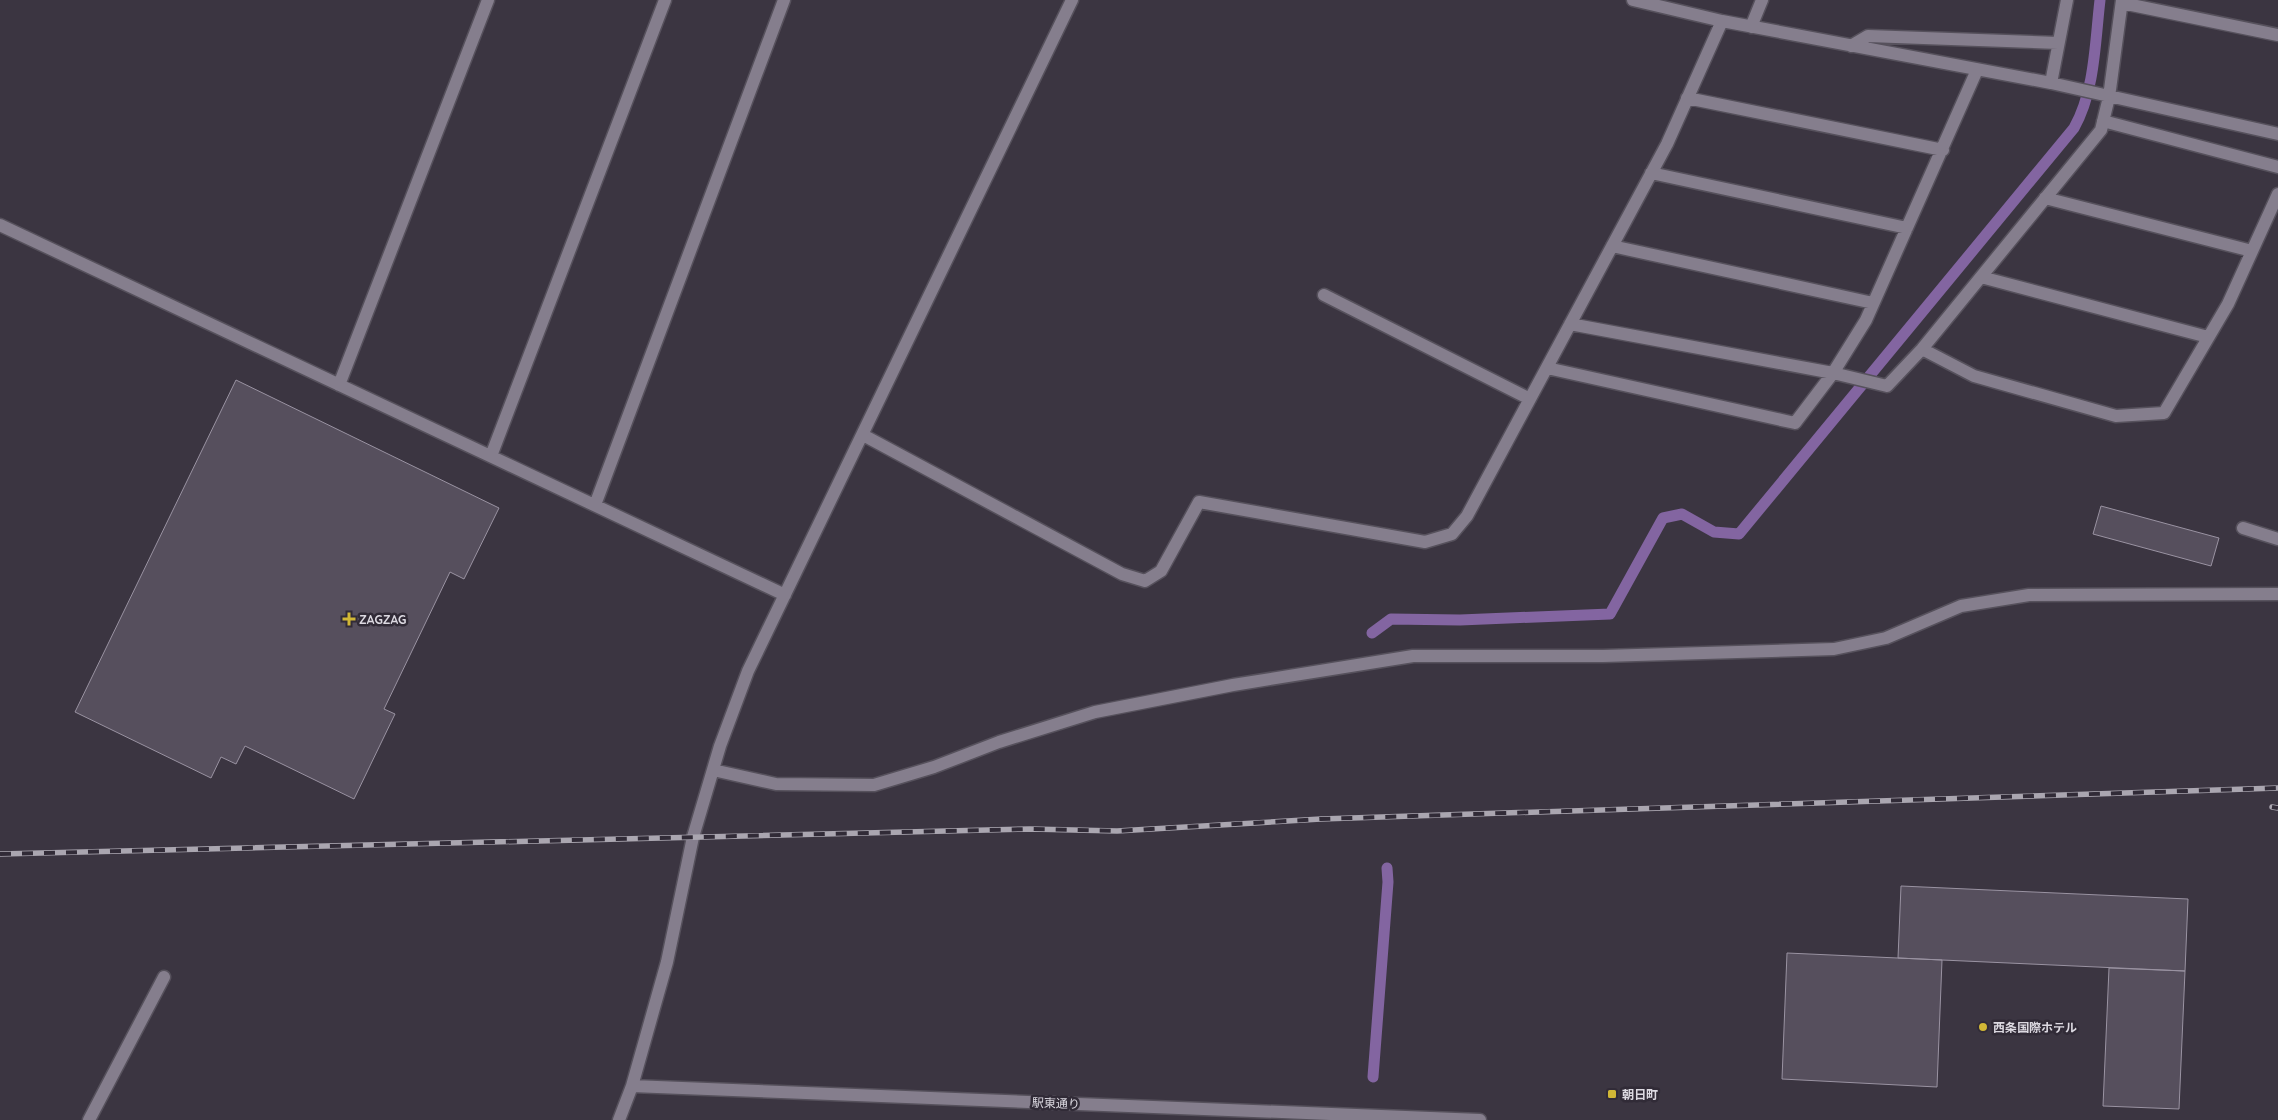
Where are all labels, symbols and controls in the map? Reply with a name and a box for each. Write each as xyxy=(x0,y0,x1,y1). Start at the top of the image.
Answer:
place label: ZAGZAG xyxy=(359,612,406,627)
marker: ZAGZAG xyxy=(343,613,355,625)
place label: 西条国際ホテル xyxy=(1993,1020,2077,1035)
marker: 西条国際ホテル xyxy=(1977,1021,1989,1033)
place label: 朝日町 xyxy=(1622,1087,1658,1102)
marker: 朝日町 xyxy=(1606,1088,1618,1100)
street label: 駅東通り xyxy=(1032,1095,1080,1111)

